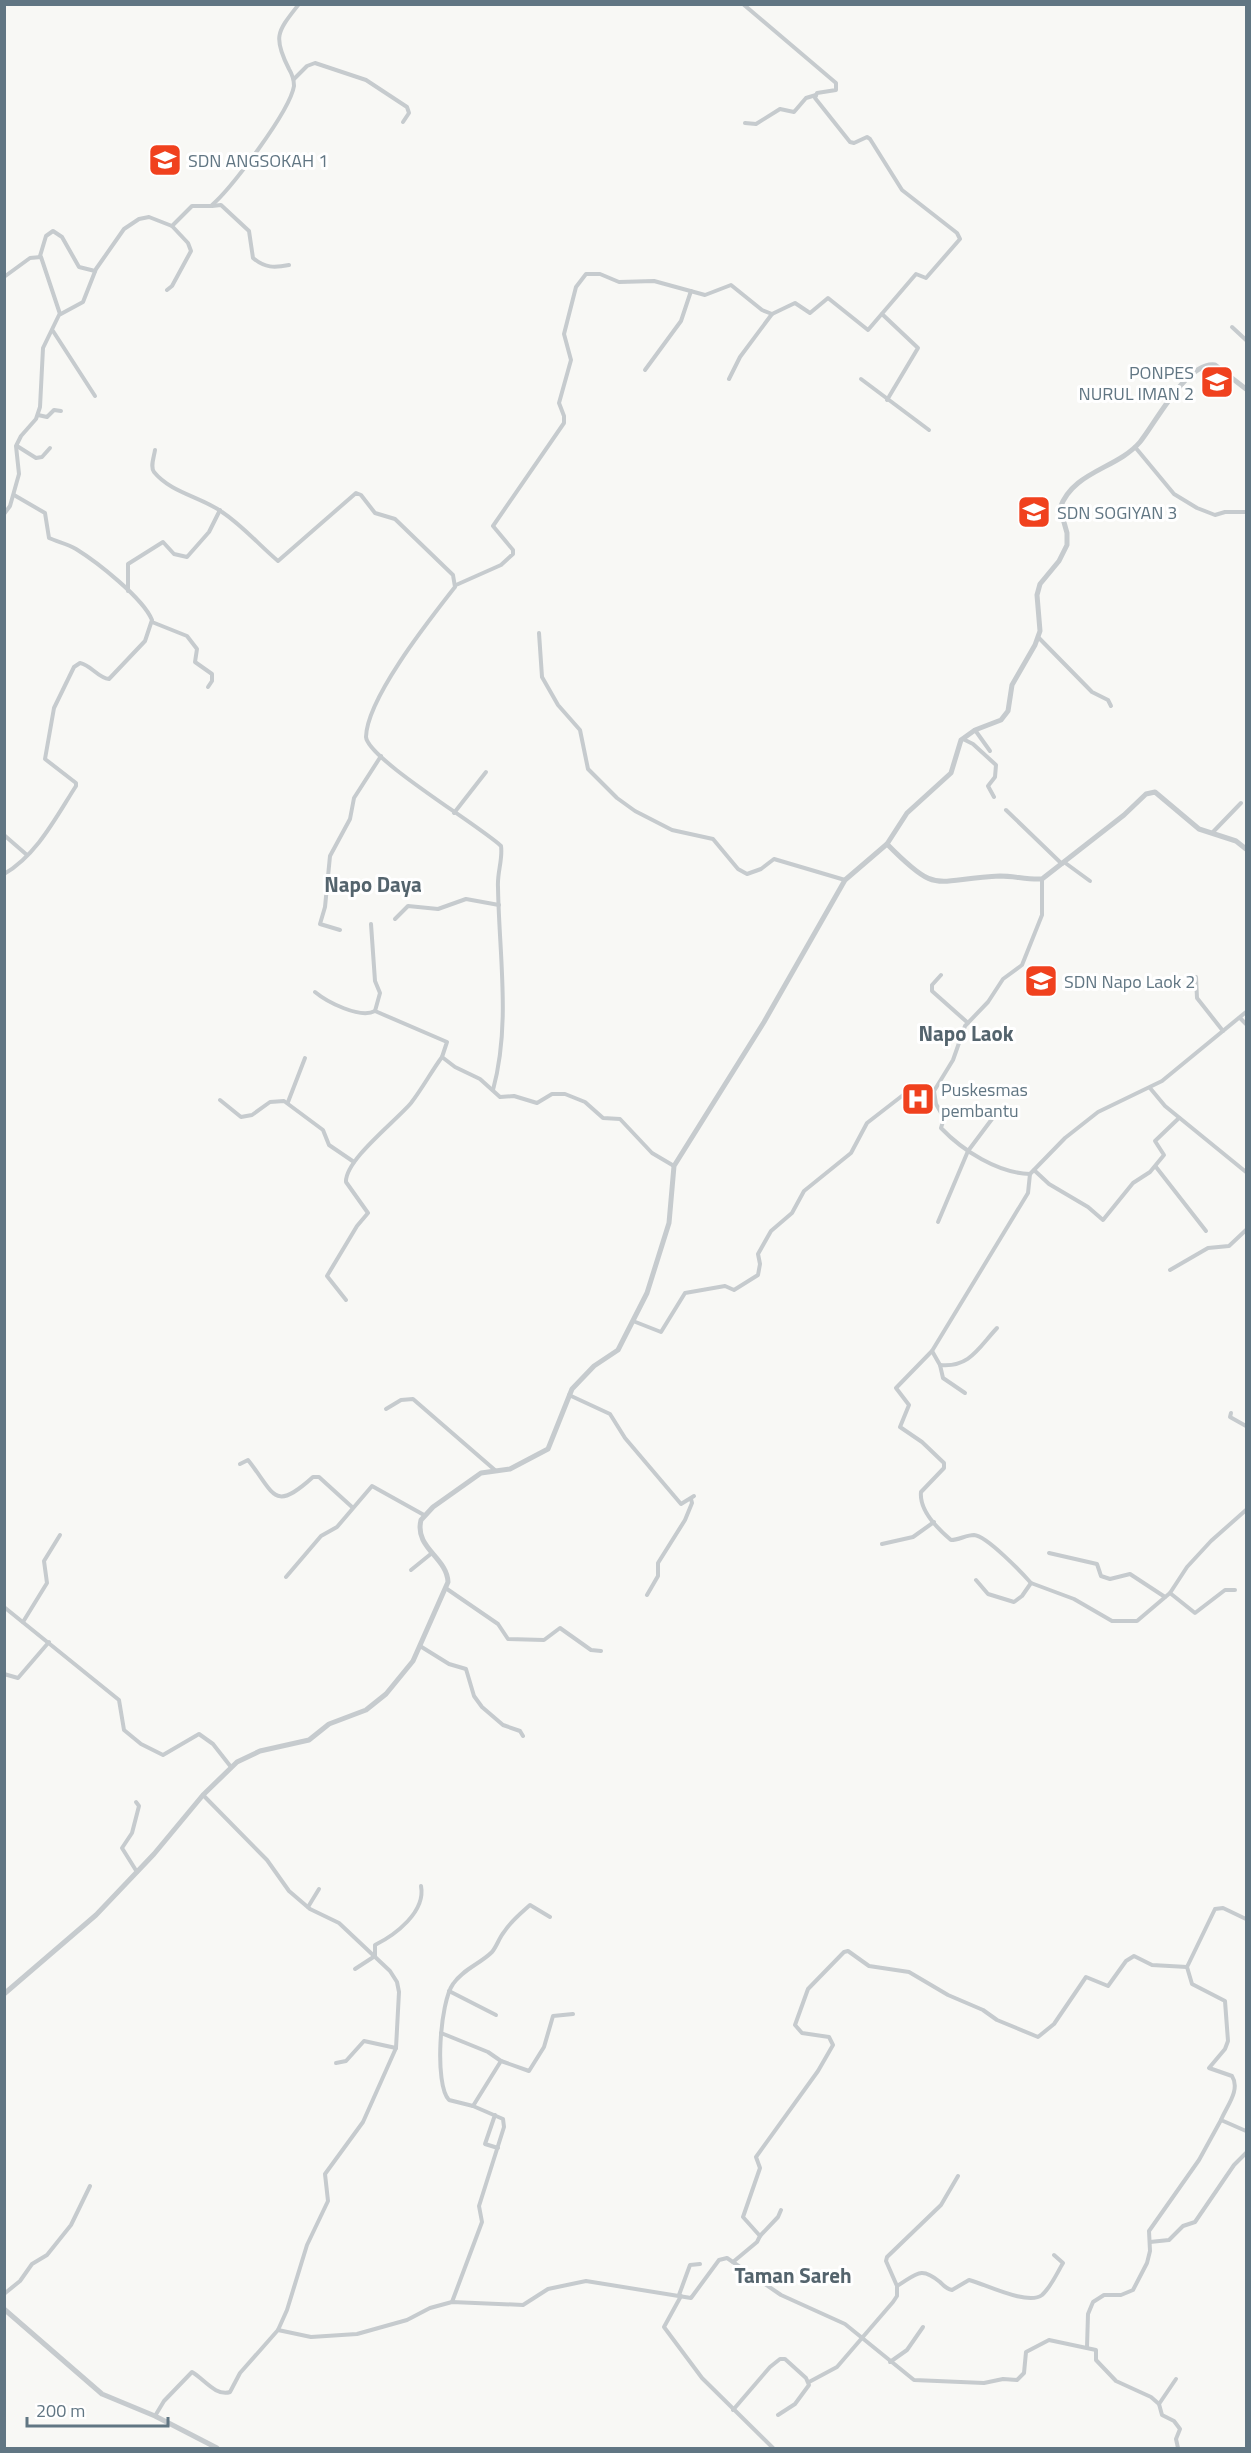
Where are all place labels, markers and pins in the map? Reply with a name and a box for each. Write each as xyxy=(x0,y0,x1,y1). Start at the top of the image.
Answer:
school or university icon: SDN ANGSOKAH 1 xyxy=(147,142,183,178)
place label: SDN ANGSOKAH 1 xyxy=(188,147,328,174)
place label: PONPES NURUL IMAN 2 xyxy=(1078,359,1194,407)
school or university icon: PONPES NURUL IMAN 2 xyxy=(1199,364,1235,400)
school or university icon: SDN SOGIYAN 3 xyxy=(1016,494,1052,530)
place label: SDN SOGIYAN 3 xyxy=(1057,499,1177,526)
school or university icon: SDN Napo Laok 2 xyxy=(1023,963,1059,999)
place label: SDN Napo Laok 2 xyxy=(1064,968,1195,995)
place label: Puskesmas pembantu xyxy=(941,1076,1028,1124)
hospital icon: Puskesmas pembantu xyxy=(900,1081,936,1117)

